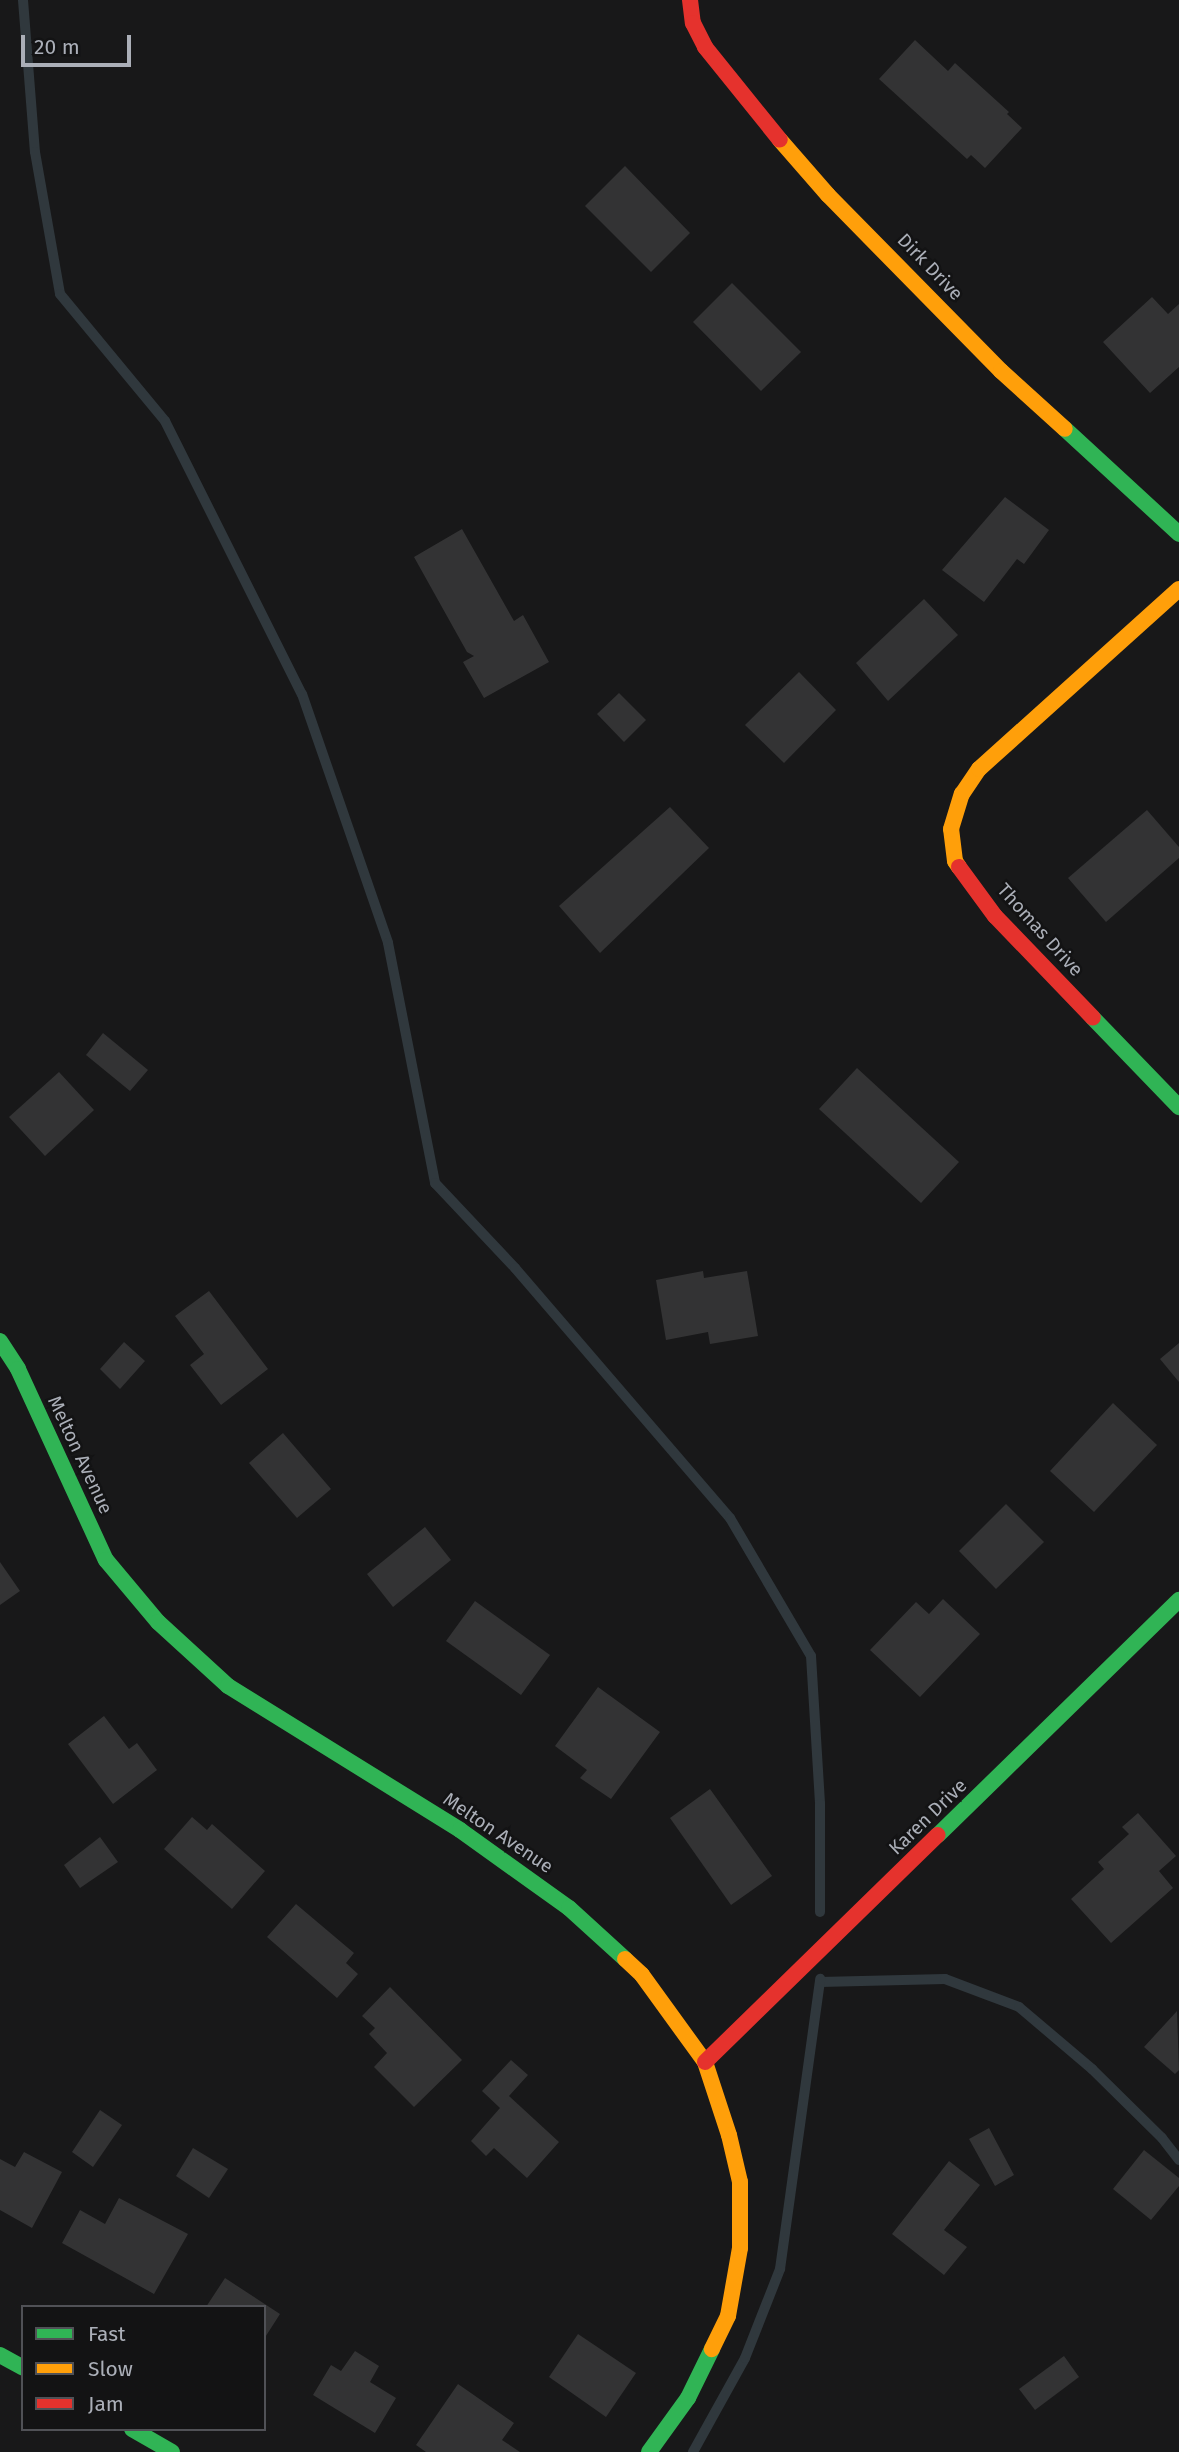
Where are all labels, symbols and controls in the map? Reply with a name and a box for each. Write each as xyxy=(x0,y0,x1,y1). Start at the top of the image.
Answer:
scale bar xyxy=(24,21,135,65)
text: 20 m xyxy=(34,34,80,60)
street label: Dirk Drive xyxy=(893,229,967,305)
street label: Thomas Drive xyxy=(992,879,1088,981)
street label: Melton Avenue xyxy=(43,1392,117,1518)
street label: Karen Drive xyxy=(884,1774,972,1860)
street label: Melton Avenue xyxy=(439,1788,557,1878)
legend xyxy=(21,2305,266,2431)
text: Fast xyxy=(88,2321,126,2347)
text: Slow xyxy=(88,2356,133,2382)
text: Jam xyxy=(88,2391,124,2417)

